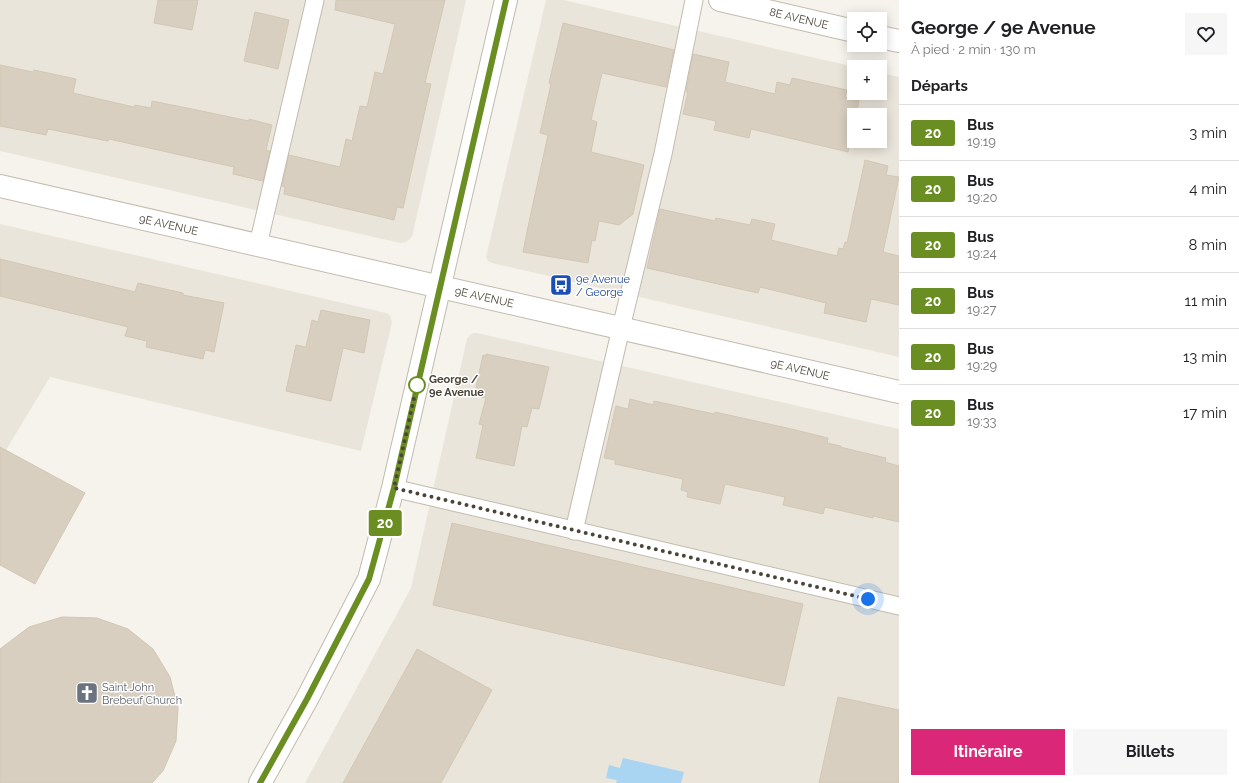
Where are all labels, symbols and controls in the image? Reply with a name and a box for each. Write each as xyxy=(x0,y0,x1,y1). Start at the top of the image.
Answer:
street label: 8E AVENUE xyxy=(768,5,830,31)
map controls xyxy=(847,12,887,148)
button: locate xyxy=(847,12,887,52)
button: heart xyxy=(1185,13,1227,55)
text: George / 9e Avenue xyxy=(911,16,1096,38)
text: À pied · 2 min · 130 m xyxy=(911,42,1036,57)
button: + xyxy=(847,60,887,100)
text: Départs xyxy=(911,77,968,95)
button: − xyxy=(847,108,887,148)
text: Bus xyxy=(967,116,994,134)
text: 3 min xyxy=(1189,124,1227,142)
text: 20 xyxy=(925,125,941,141)
text: 19:19 xyxy=(967,134,996,149)
text: Bus xyxy=(967,172,994,190)
text: 4 min xyxy=(1189,180,1227,198)
text: 20 xyxy=(925,181,941,197)
text: 19:20 xyxy=(967,190,997,205)
street label: 9E AVENUE xyxy=(138,212,200,238)
text: Bus xyxy=(967,228,994,246)
text: 8 min xyxy=(1188,236,1227,254)
text: 20 xyxy=(925,237,941,253)
text: 19:24 xyxy=(967,246,997,261)
bus stop icon: 9e Avenue / George xyxy=(548,272,574,298)
place label: 9e Avenue / George xyxy=(576,273,631,299)
street label: 9E AVENUE xyxy=(454,284,515,310)
text: Bus xyxy=(967,284,994,302)
text: 11 min xyxy=(1185,292,1227,310)
text: 20 xyxy=(925,293,941,309)
text: 19:27 xyxy=(967,302,996,317)
text: Bus xyxy=(967,340,994,358)
text: 13 min xyxy=(1183,348,1227,366)
text: 20 xyxy=(925,349,941,365)
street label: 9E AVENUE xyxy=(770,356,831,382)
text: 19:29 xyxy=(967,358,997,373)
place label: George / 9e Avenue xyxy=(429,373,484,399)
marker: George / 9e Avenue xyxy=(408,376,426,394)
text: Bus xyxy=(967,396,994,414)
text: 17 min xyxy=(1183,404,1227,422)
text: 20 xyxy=(925,405,941,421)
text: 19:33 xyxy=(967,414,997,429)
line badge: 20 xyxy=(367,510,403,536)
text: 20 xyxy=(377,515,393,531)
your location xyxy=(858,589,878,609)
church icon: Saint John Brebeuf Church xyxy=(74,680,100,706)
place label: Saint John Brebeuf Church xyxy=(102,681,182,707)
button: Itinéraire xyxy=(911,729,1065,775)
button: Billets xyxy=(1073,729,1227,775)

